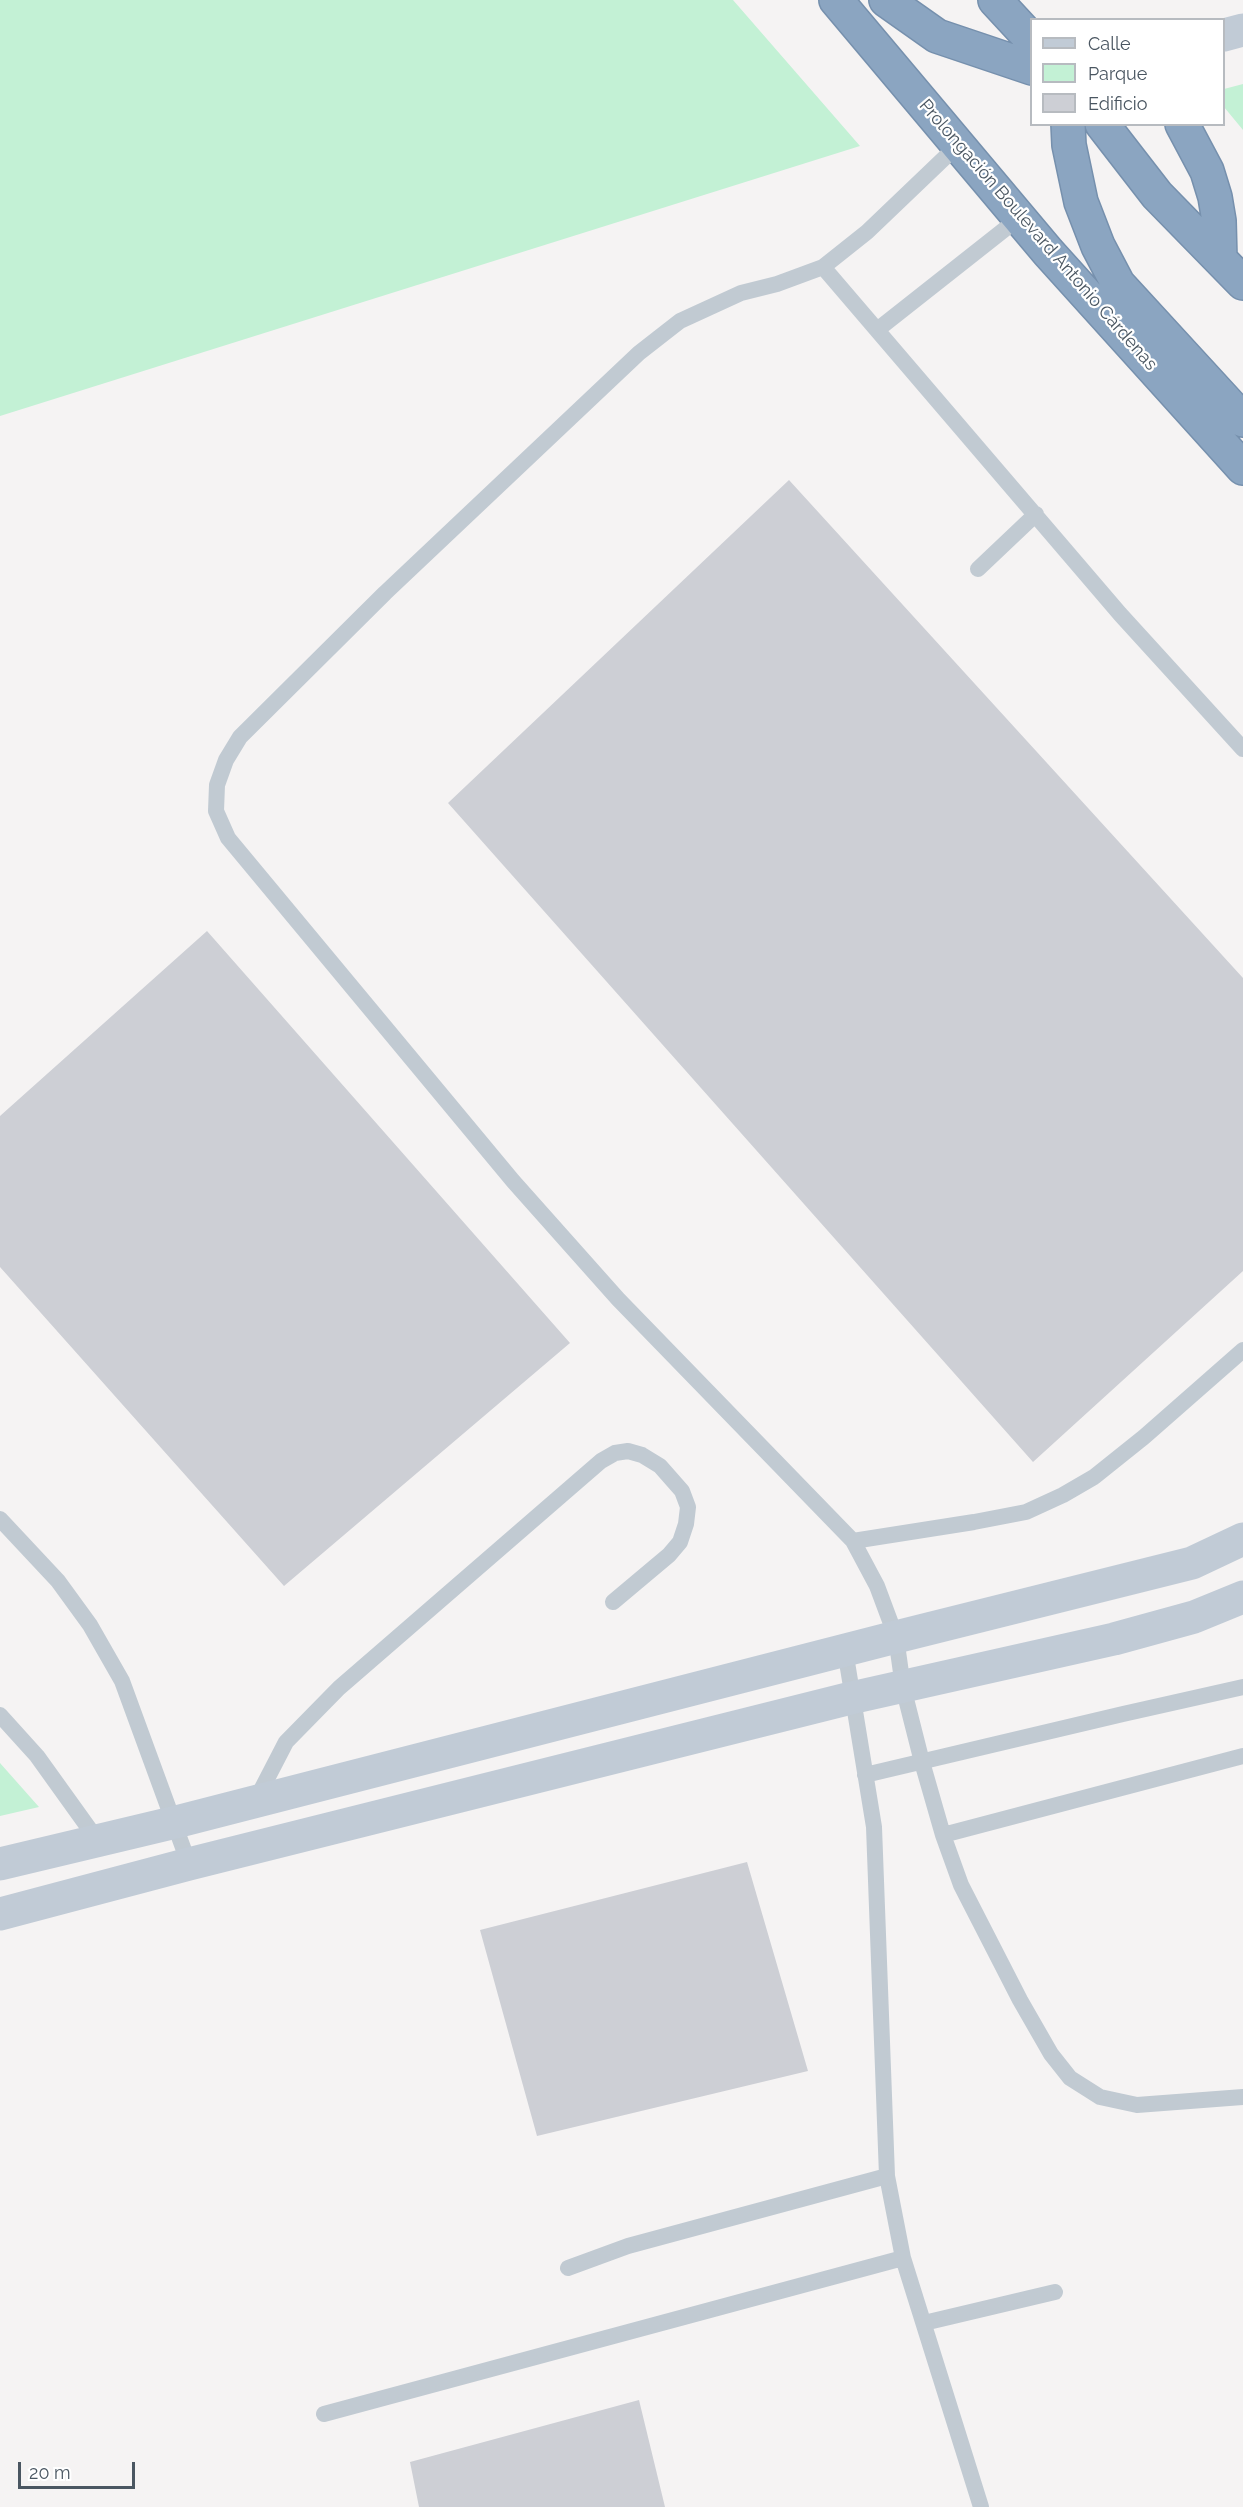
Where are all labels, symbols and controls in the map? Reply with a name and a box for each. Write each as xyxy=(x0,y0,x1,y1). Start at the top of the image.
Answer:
legend xyxy=(1030,18,1225,126)
text: Calle xyxy=(1088,33,1131,54)
text: Parque xyxy=(1088,63,1147,84)
text: Edificio xyxy=(1088,93,1147,114)
street label: Prolongación Boulevard Antonio Cárdenas xyxy=(914,95,1162,375)
scale bar xyxy=(21,2450,138,2488)
text: 20 m xyxy=(29,2462,71,2483)

